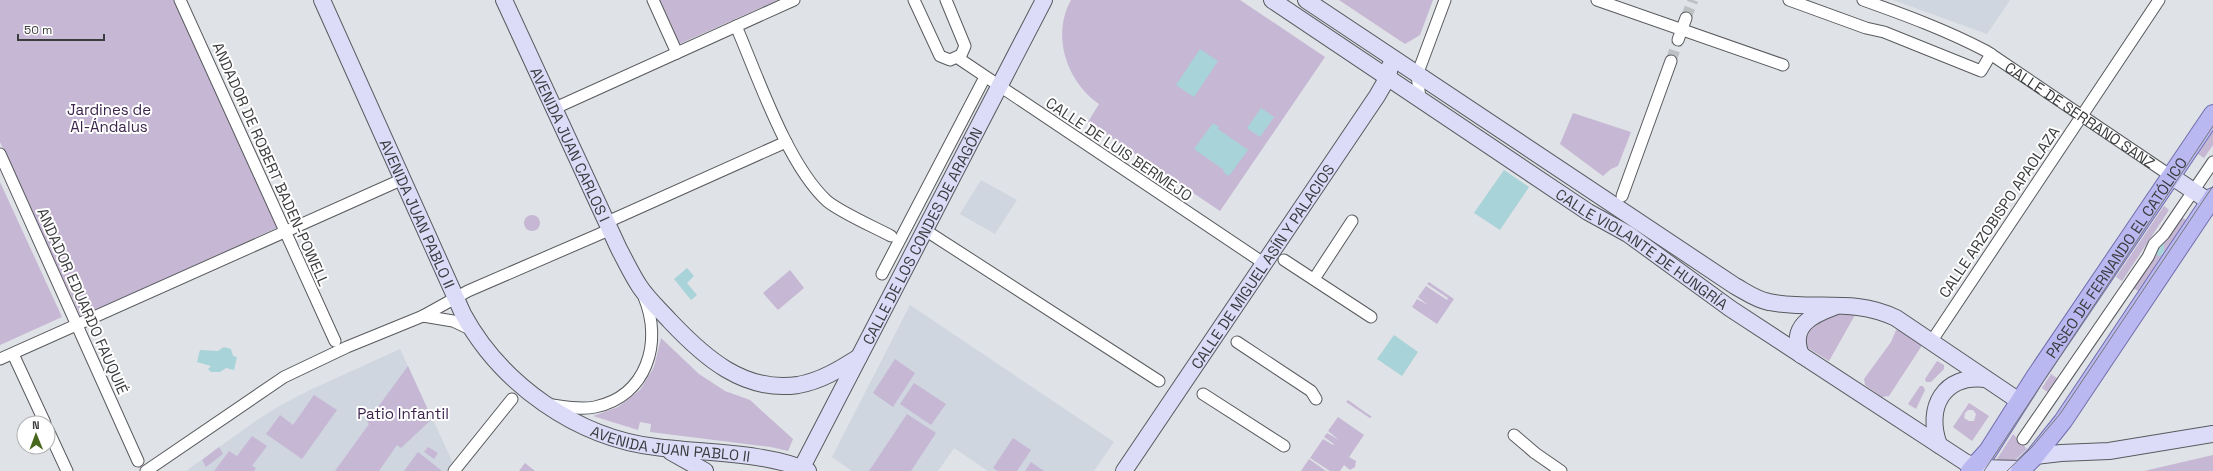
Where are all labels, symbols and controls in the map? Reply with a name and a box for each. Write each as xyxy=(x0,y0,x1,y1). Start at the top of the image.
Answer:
scale bar xyxy=(18,16,104,42)
text: 50 m xyxy=(24,22,52,38)
street label: ANDADOR DE ROBERT BADEN-POWELL xyxy=(208,39,334,289)
street label: CALLE DE SERRANO SANZ xyxy=(2002,57,2159,172)
street label: AVENIDA JUAN CARLOS I xyxy=(527,64,615,225)
street label: CALLE DE LUIS BERMEJO xyxy=(1042,93,1196,205)
park label: Jardines de Al-Ándalus xyxy=(67,100,151,136)
street label: CALLE ARZOBISPO APAOLAZA xyxy=(1934,122,2064,301)
street label: CALLE DE LOS CONDES DE ARAGÓN xyxy=(858,124,986,348)
street label: AVENIDA JUAN PABLO II xyxy=(376,136,460,291)
street label: PASEO DE FERNANDO EL CATÓLICO xyxy=(2041,153,2191,362)
street label: CALLE DE MIGUEL ASÍN Y PALACIOS xyxy=(1186,160,1338,372)
street label: CALLE VIOLANTE DE HUNGRÍA xyxy=(1552,184,1732,314)
street label: ANDADOR EDUARDO FAUQUIÉ xyxy=(33,205,133,397)
park label: Patio Infantil xyxy=(357,404,449,423)
north arrow xyxy=(16,415,56,455)
text: N xyxy=(32,418,40,432)
street label: AVENIDA JUAN PABLO II xyxy=(588,421,751,465)

